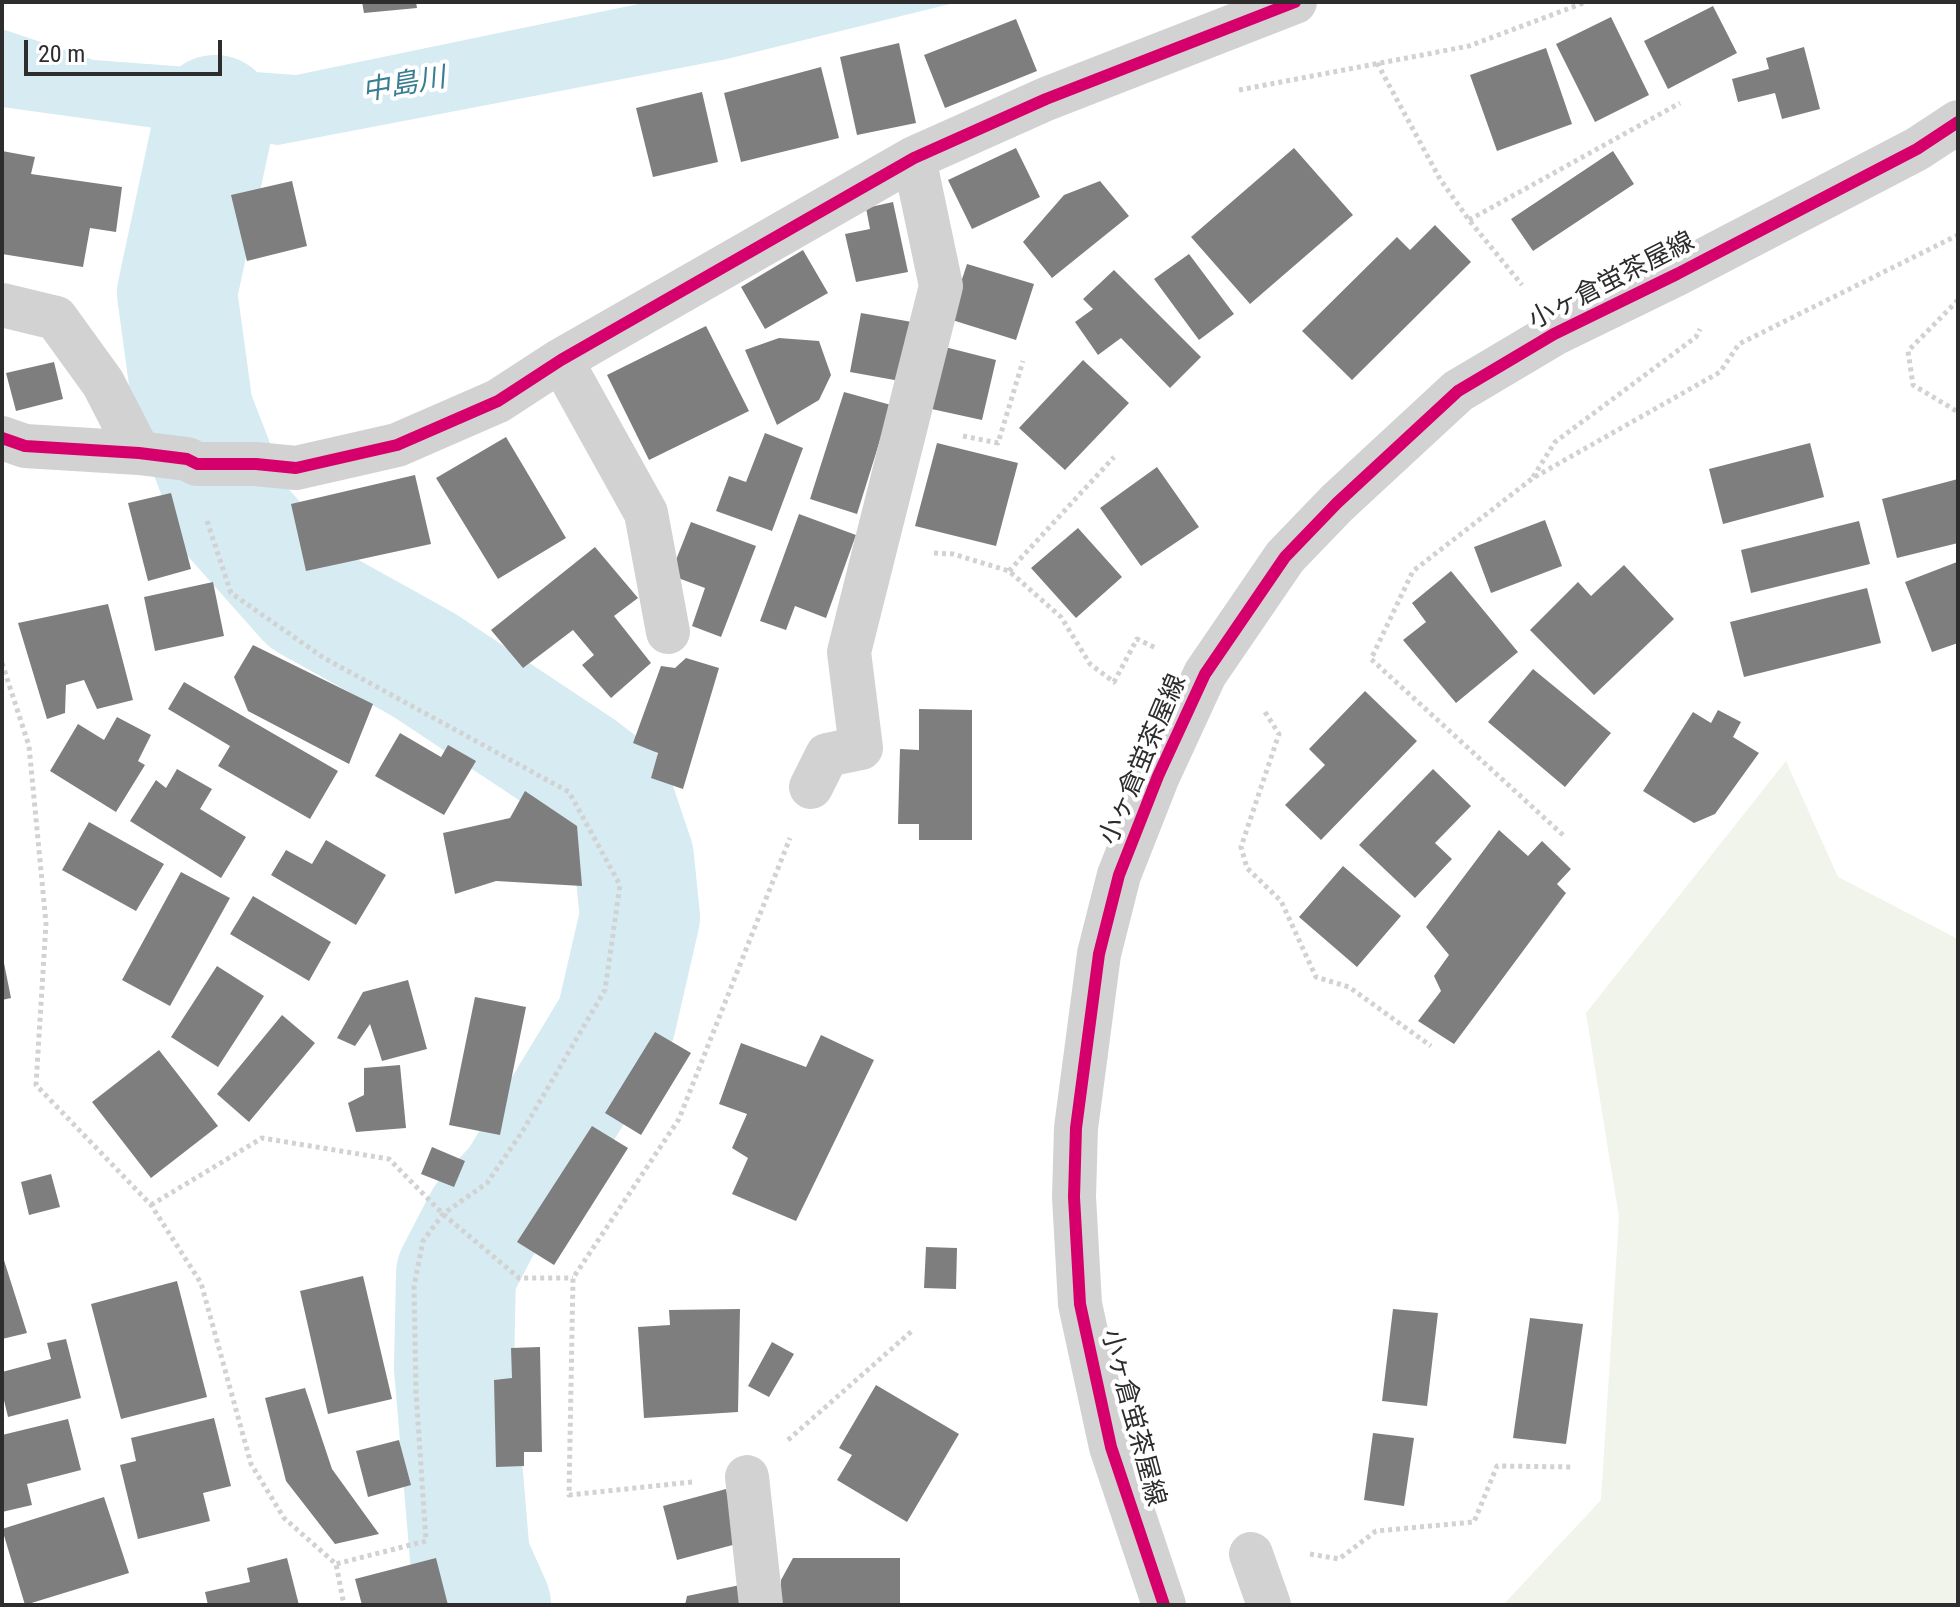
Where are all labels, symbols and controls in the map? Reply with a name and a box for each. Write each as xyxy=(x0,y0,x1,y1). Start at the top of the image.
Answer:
scale bar xyxy=(28,24,226,74)
text: 20 m xyxy=(38,40,85,68)
water label: 中島川 xyxy=(360,62,448,110)
street label: 小ヶ倉蛍茶屋線 xyxy=(1524,227,1700,337)
street label: 小ヶ倉蛍茶屋線 xyxy=(1094,670,1194,850)
street label: 小ヶ倉蛍茶屋線 xyxy=(1093,1326,1171,1510)

